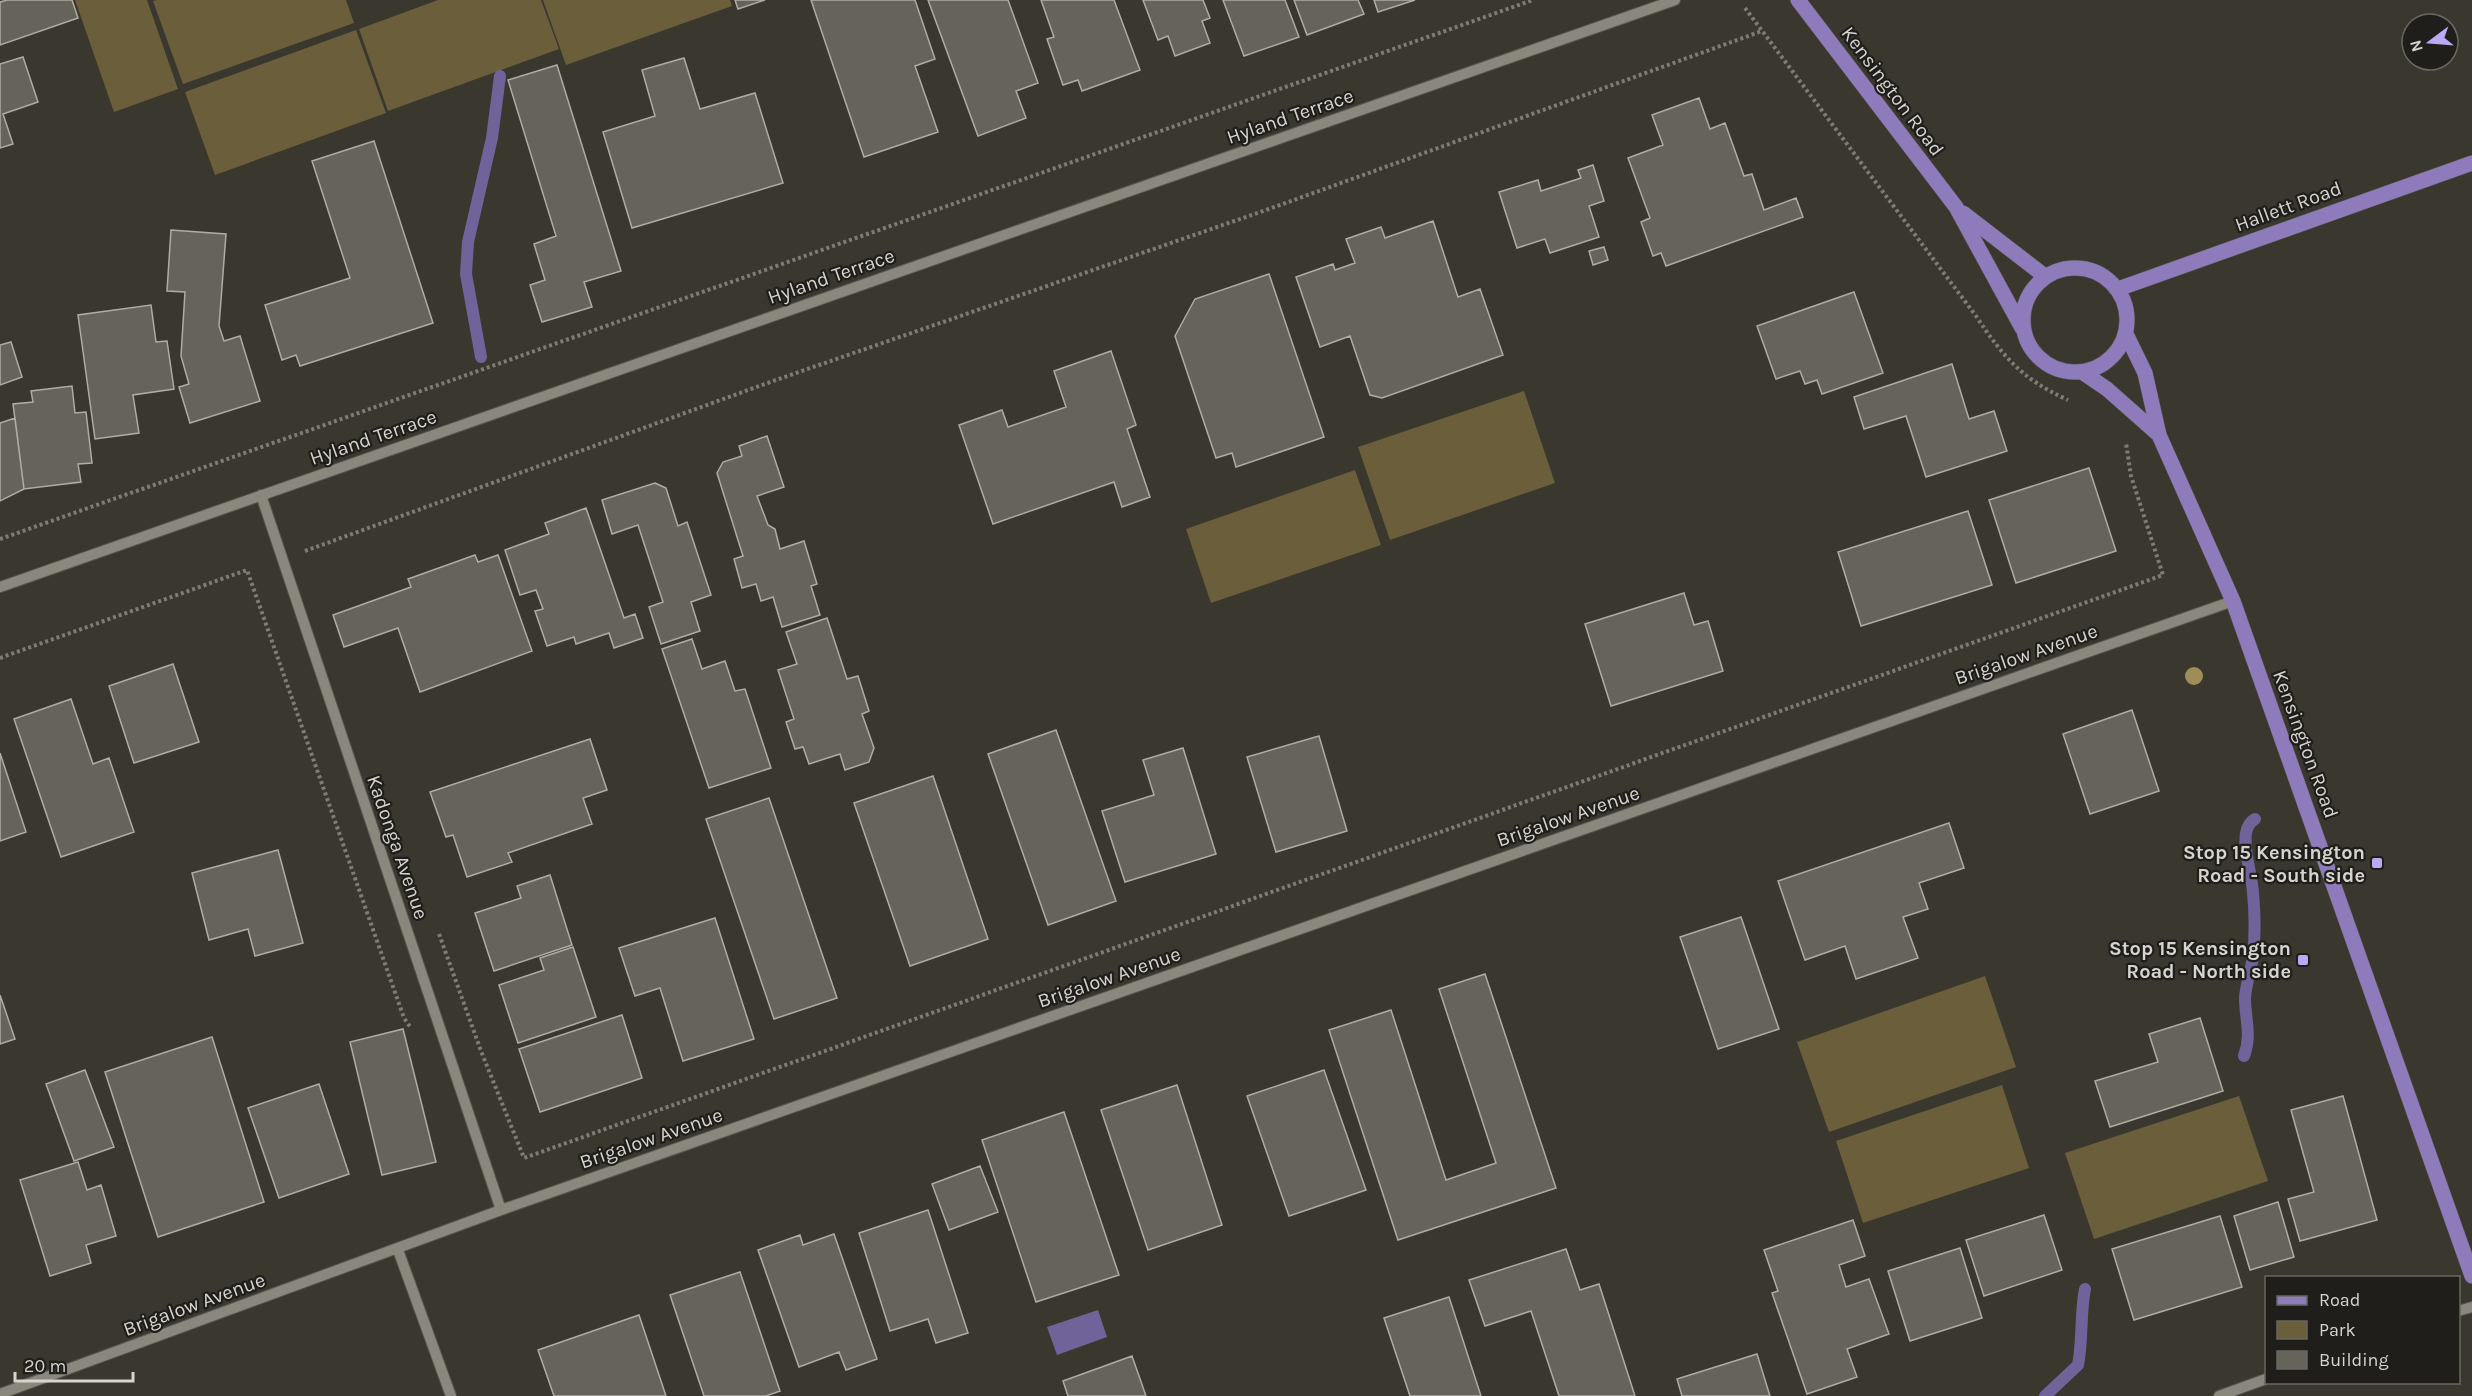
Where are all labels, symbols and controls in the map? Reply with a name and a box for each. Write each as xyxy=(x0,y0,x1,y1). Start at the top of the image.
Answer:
north arrow xyxy=(2400,12,2460,72)
street label: Kensington Road xyxy=(1837,22,1949,160)
text: N xyxy=(2405,38,2427,54)
street label: Hyland Terrace xyxy=(1224,84,1357,149)
street label: Hallett Road xyxy=(2232,177,2345,236)
street label: Hyland Terrace xyxy=(765,244,898,309)
street label: Hyland Terrace xyxy=(307,405,440,470)
street label: Brigalow Avenue xyxy=(1952,619,2101,690)
street label: Kensington Road xyxy=(2268,667,2343,821)
street label: Kadonga Avenue xyxy=(362,772,433,922)
street label: Brigalow Avenue xyxy=(1494,781,1643,852)
place label: Stop 15 Kensington Road - South side xyxy=(2183,841,2365,887)
marker: Stop 15 Kensington Road - South side xyxy=(2370,856,2384,870)
place label: Stop 15 Kensington Road - North side xyxy=(2109,937,2291,983)
street label: Brigalow Avenue xyxy=(1035,942,1184,1013)
marker: Stop 15 Kensington Road - North side xyxy=(2296,953,2310,967)
street label: Brigalow Avenue xyxy=(577,1103,726,1174)
street label: Brigalow Avenue xyxy=(120,1268,268,1341)
legend xyxy=(2265,1276,2460,1384)
text: Road xyxy=(2319,1289,2360,1311)
text: Park xyxy=(2319,1319,2356,1341)
scale bar xyxy=(15,1345,134,1383)
text: Building xyxy=(2319,1349,2389,1371)
text: 20 m xyxy=(24,1355,66,1377)

